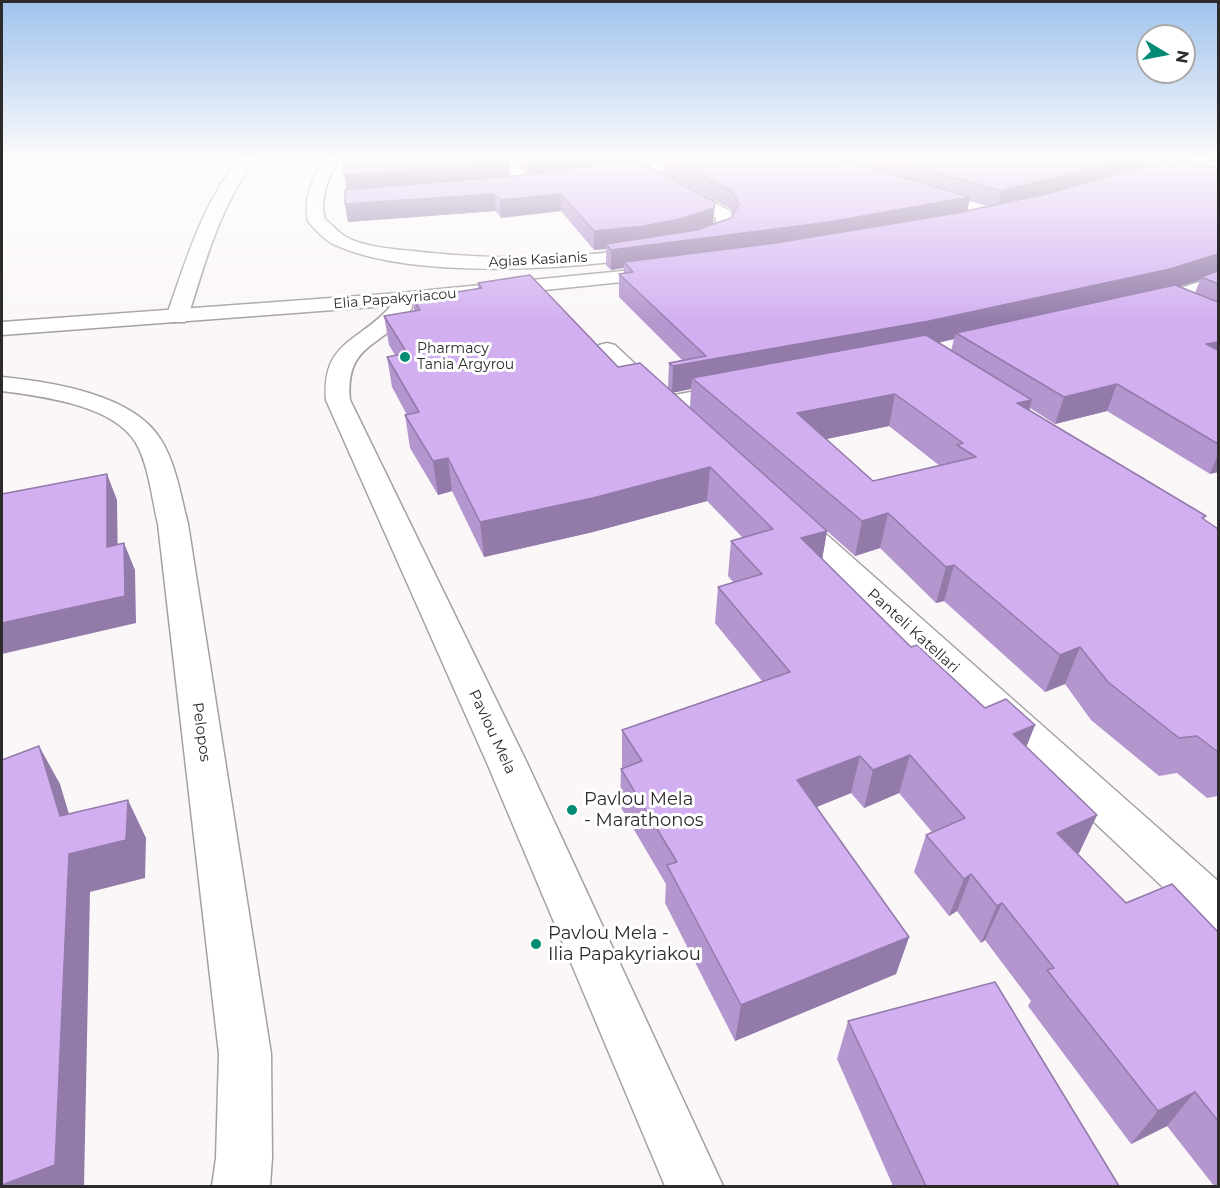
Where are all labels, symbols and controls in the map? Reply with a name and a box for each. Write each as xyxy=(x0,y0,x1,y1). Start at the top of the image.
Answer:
north arrow xyxy=(1136,24,1196,84)
text: N xyxy=(1172,49,1193,65)
street label: Agias Kasianis xyxy=(488,249,588,271)
street label: Elia Papakyriacou xyxy=(333,285,457,313)
place label: Pharmacy Tania Argyrou xyxy=(417,341,514,374)
marker: Pharmacy Tania Argyrou xyxy=(398,350,412,364)
street label: Panteli Katellari xyxy=(863,585,963,677)
street label: Pavlou Mela xyxy=(465,687,519,777)
street label: Pelopos xyxy=(188,701,214,763)
place label: Pavlou Mela - Marathonos xyxy=(584,789,704,832)
marker: Pavlou Mela - Marathonos xyxy=(565,803,579,817)
place label: Pavlou Mela - Ilia Papakyriakou xyxy=(548,923,701,966)
marker: Pavlou Mela - Ilia Papakyriakou xyxy=(529,937,543,951)

